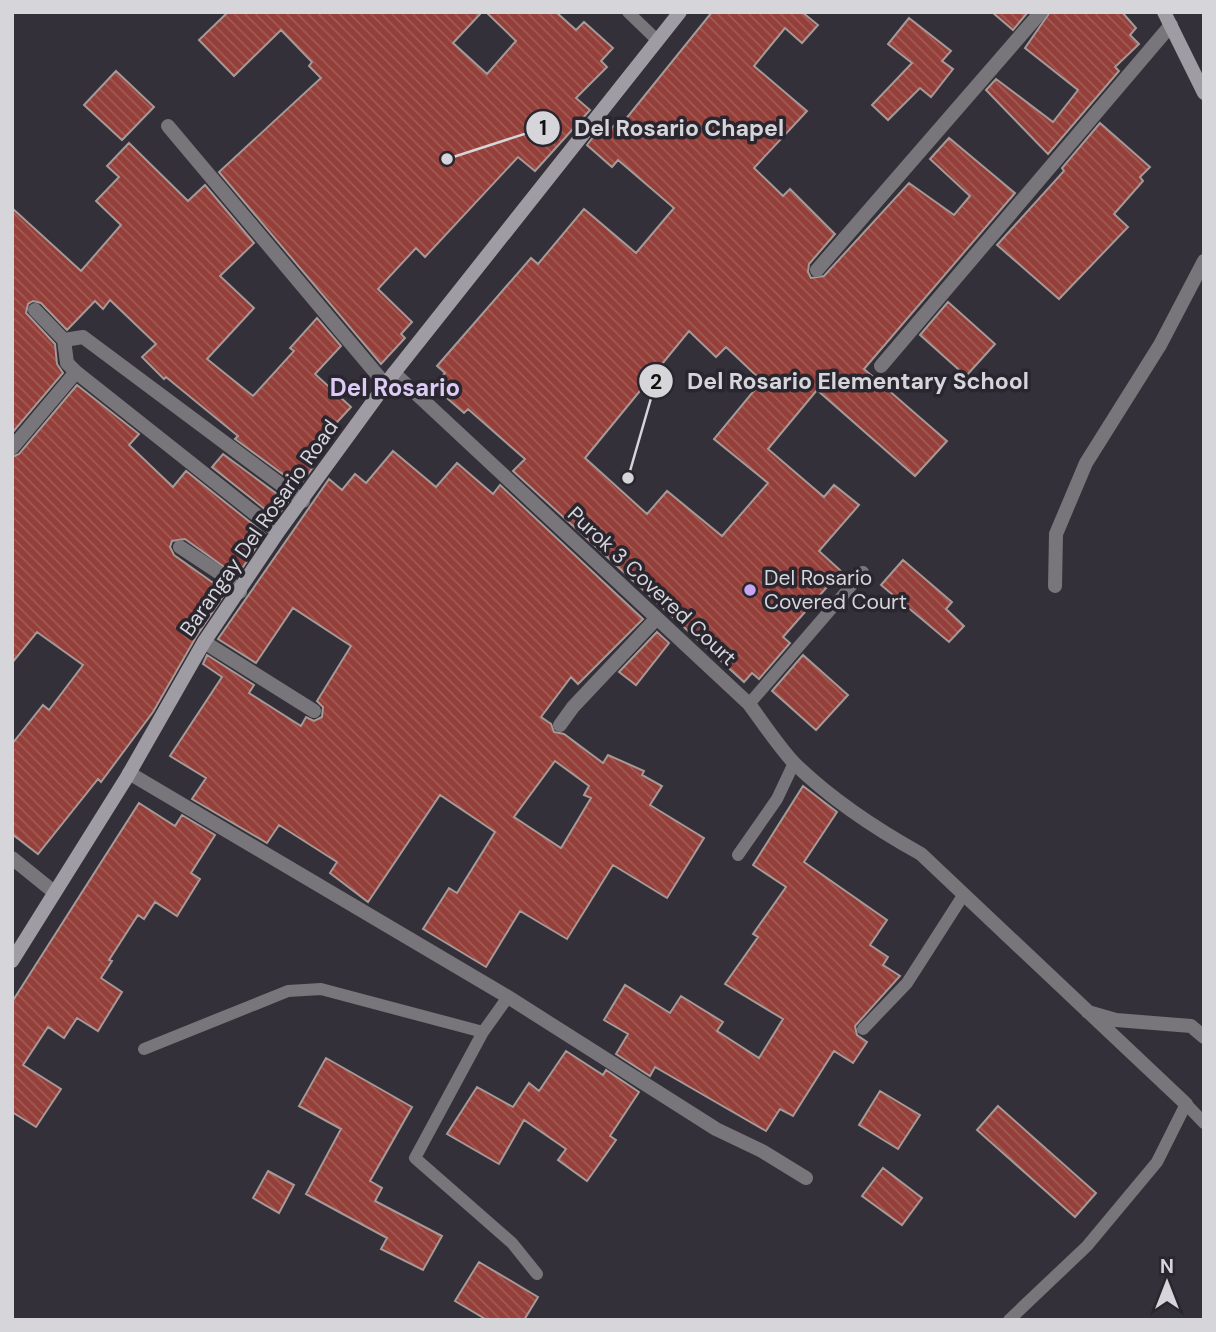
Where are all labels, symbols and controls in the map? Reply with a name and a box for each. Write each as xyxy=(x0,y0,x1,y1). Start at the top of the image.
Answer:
callout: Del Rosario Chapel xyxy=(525,106,798,150)
text: Del Rosario Chapel xyxy=(574,113,784,143)
text: 1 xyxy=(539,114,547,142)
callout: Del Rosario Elementary School xyxy=(638,359,1043,403)
text: Del Rosario Elementary School xyxy=(687,366,1029,396)
text: 2 xyxy=(650,368,662,396)
district label: Del Rosario xyxy=(330,372,460,403)
street label: Barangay Del Rosario Road xyxy=(174,414,344,642)
street label: Purok 3 Covered Court xyxy=(562,500,742,672)
place label: Del Rosario Covered Court xyxy=(764,564,907,616)
marker: Del Rosario Covered Court xyxy=(742,582,758,598)
north arrow xyxy=(1132,1248,1202,1318)
text: N xyxy=(1160,1254,1174,1279)

